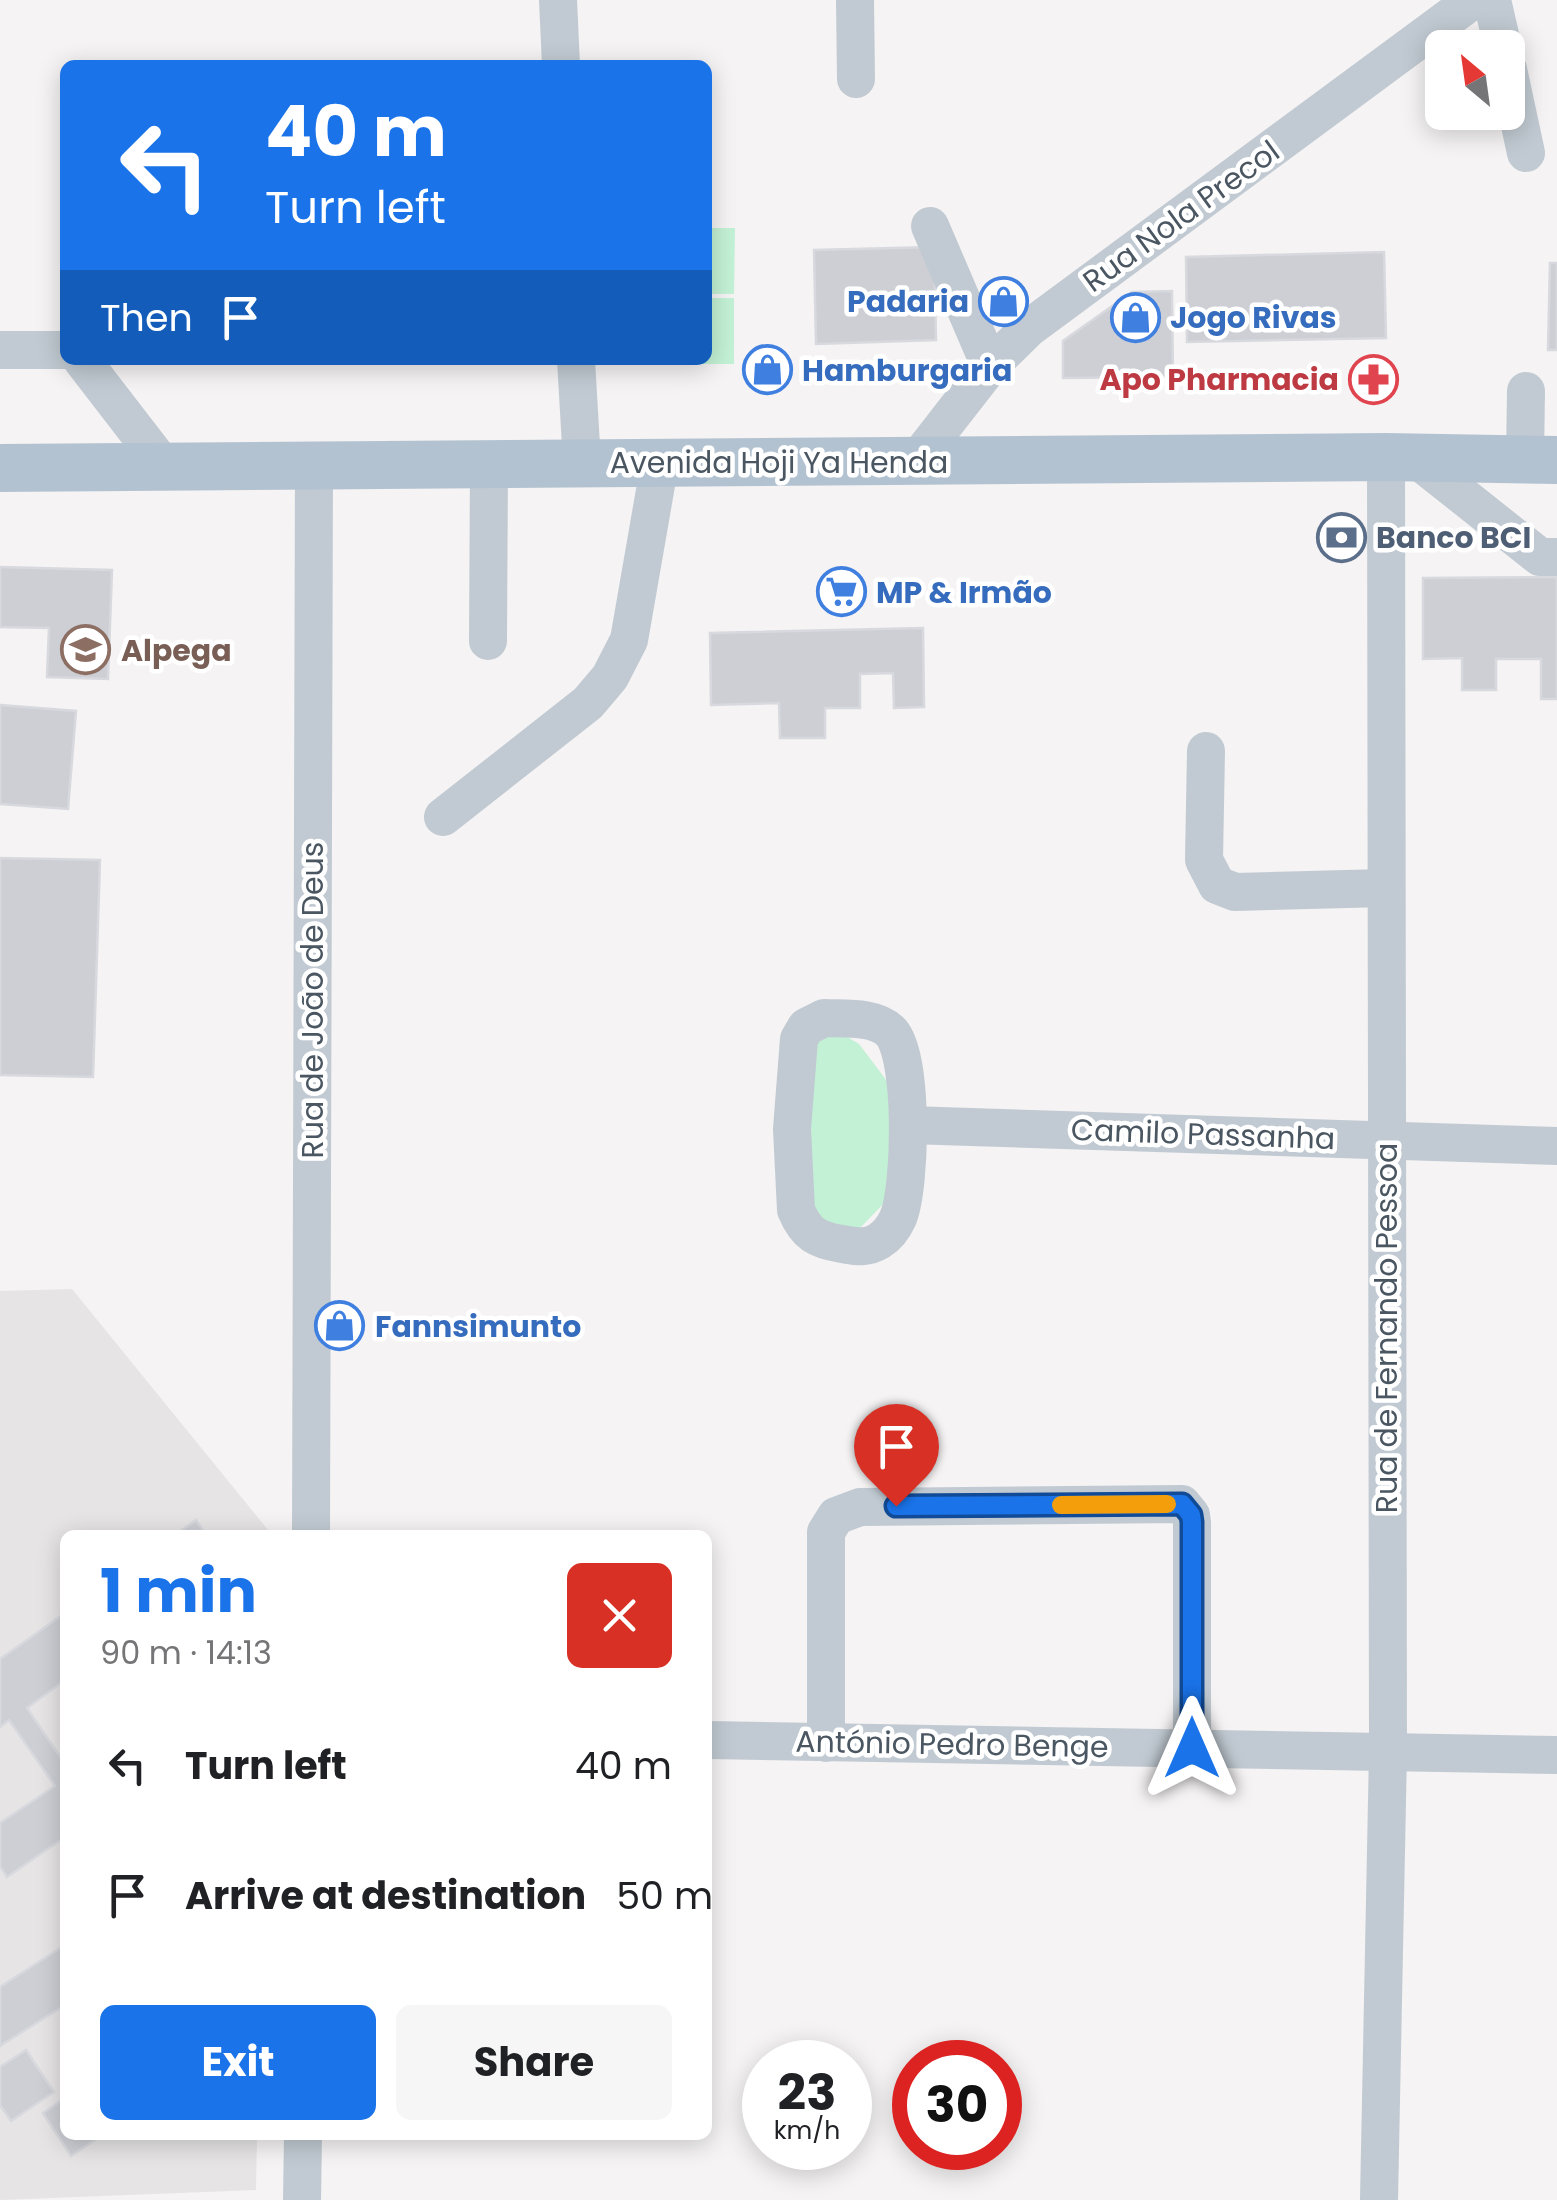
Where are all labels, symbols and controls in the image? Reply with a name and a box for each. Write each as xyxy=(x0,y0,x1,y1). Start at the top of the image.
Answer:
north arrow xyxy=(1425,30,1525,130)
map controls xyxy=(1425,30,1525,130)
text: 40 m xyxy=(265,82,447,181)
icon: left xyxy=(100,100,230,230)
street label: Rua Nola Precol xyxy=(1074,130,1288,302)
text: Turn left xyxy=(265,176,446,239)
shop icon: Padaria xyxy=(978,275,1030,327)
place label: Padaria xyxy=(847,280,969,323)
icon: arrive xyxy=(213,290,268,345)
text: Then xyxy=(100,291,193,344)
shop icon: Jogo Rivas xyxy=(1109,291,1161,343)
place label: Jogo Rivas xyxy=(1170,296,1337,339)
shop icon: Hamburgaria xyxy=(741,344,793,396)
place label: Hamburgaria xyxy=(802,349,1012,392)
pharmacy icon: Apo Pharmacia xyxy=(1348,353,1400,405)
place label: Apo Pharmacia xyxy=(1099,358,1339,401)
street label: Avenida Hoji Ya Henda xyxy=(610,441,948,484)
bank icon: Banco BCI xyxy=(1315,511,1367,563)
place label: Banco BCI xyxy=(1376,516,1531,559)
supermarket icon: MP & Irmão xyxy=(815,566,867,618)
place label: MP & Irmão xyxy=(876,571,1052,614)
school or university icon: Alpega xyxy=(60,624,112,676)
place label: Alpega xyxy=(121,629,232,672)
street label: Rua de João de Deus xyxy=(291,842,334,1158)
street label: Camilo Passanha xyxy=(1070,1108,1336,1160)
street label: Rua de Fernando Pessoa xyxy=(1365,1143,1408,1513)
shop icon: Fannsimunto xyxy=(314,1300,366,1352)
place label: Fannsimunto xyxy=(375,1305,581,1348)
pin xyxy=(854,1404,939,1507)
icon: arrive xyxy=(869,1419,924,1474)
text: 1 min xyxy=(100,1549,257,1633)
button: close xyxy=(567,1563,672,1668)
text: 90 m · 14:13 xyxy=(100,1630,272,1675)
position arrow xyxy=(1140,1696,1244,1800)
street label: António Pedro Benge xyxy=(795,1720,1109,1768)
icon: left xyxy=(100,1738,155,1793)
text: Turn left xyxy=(185,1739,347,1792)
text: 40 m xyxy=(575,1739,672,1792)
icon: arrive xyxy=(100,1868,155,1923)
text: Arrive at destination xyxy=(185,1869,586,1922)
text: 50 m xyxy=(616,1869,713,1922)
button: Exit xyxy=(100,2005,376,2120)
button: Share xyxy=(396,2005,672,2120)
speed limit sign: 30 xyxy=(892,2040,1022,2170)
text: 23 xyxy=(778,2057,836,2128)
text: km/h xyxy=(774,2113,840,2148)

